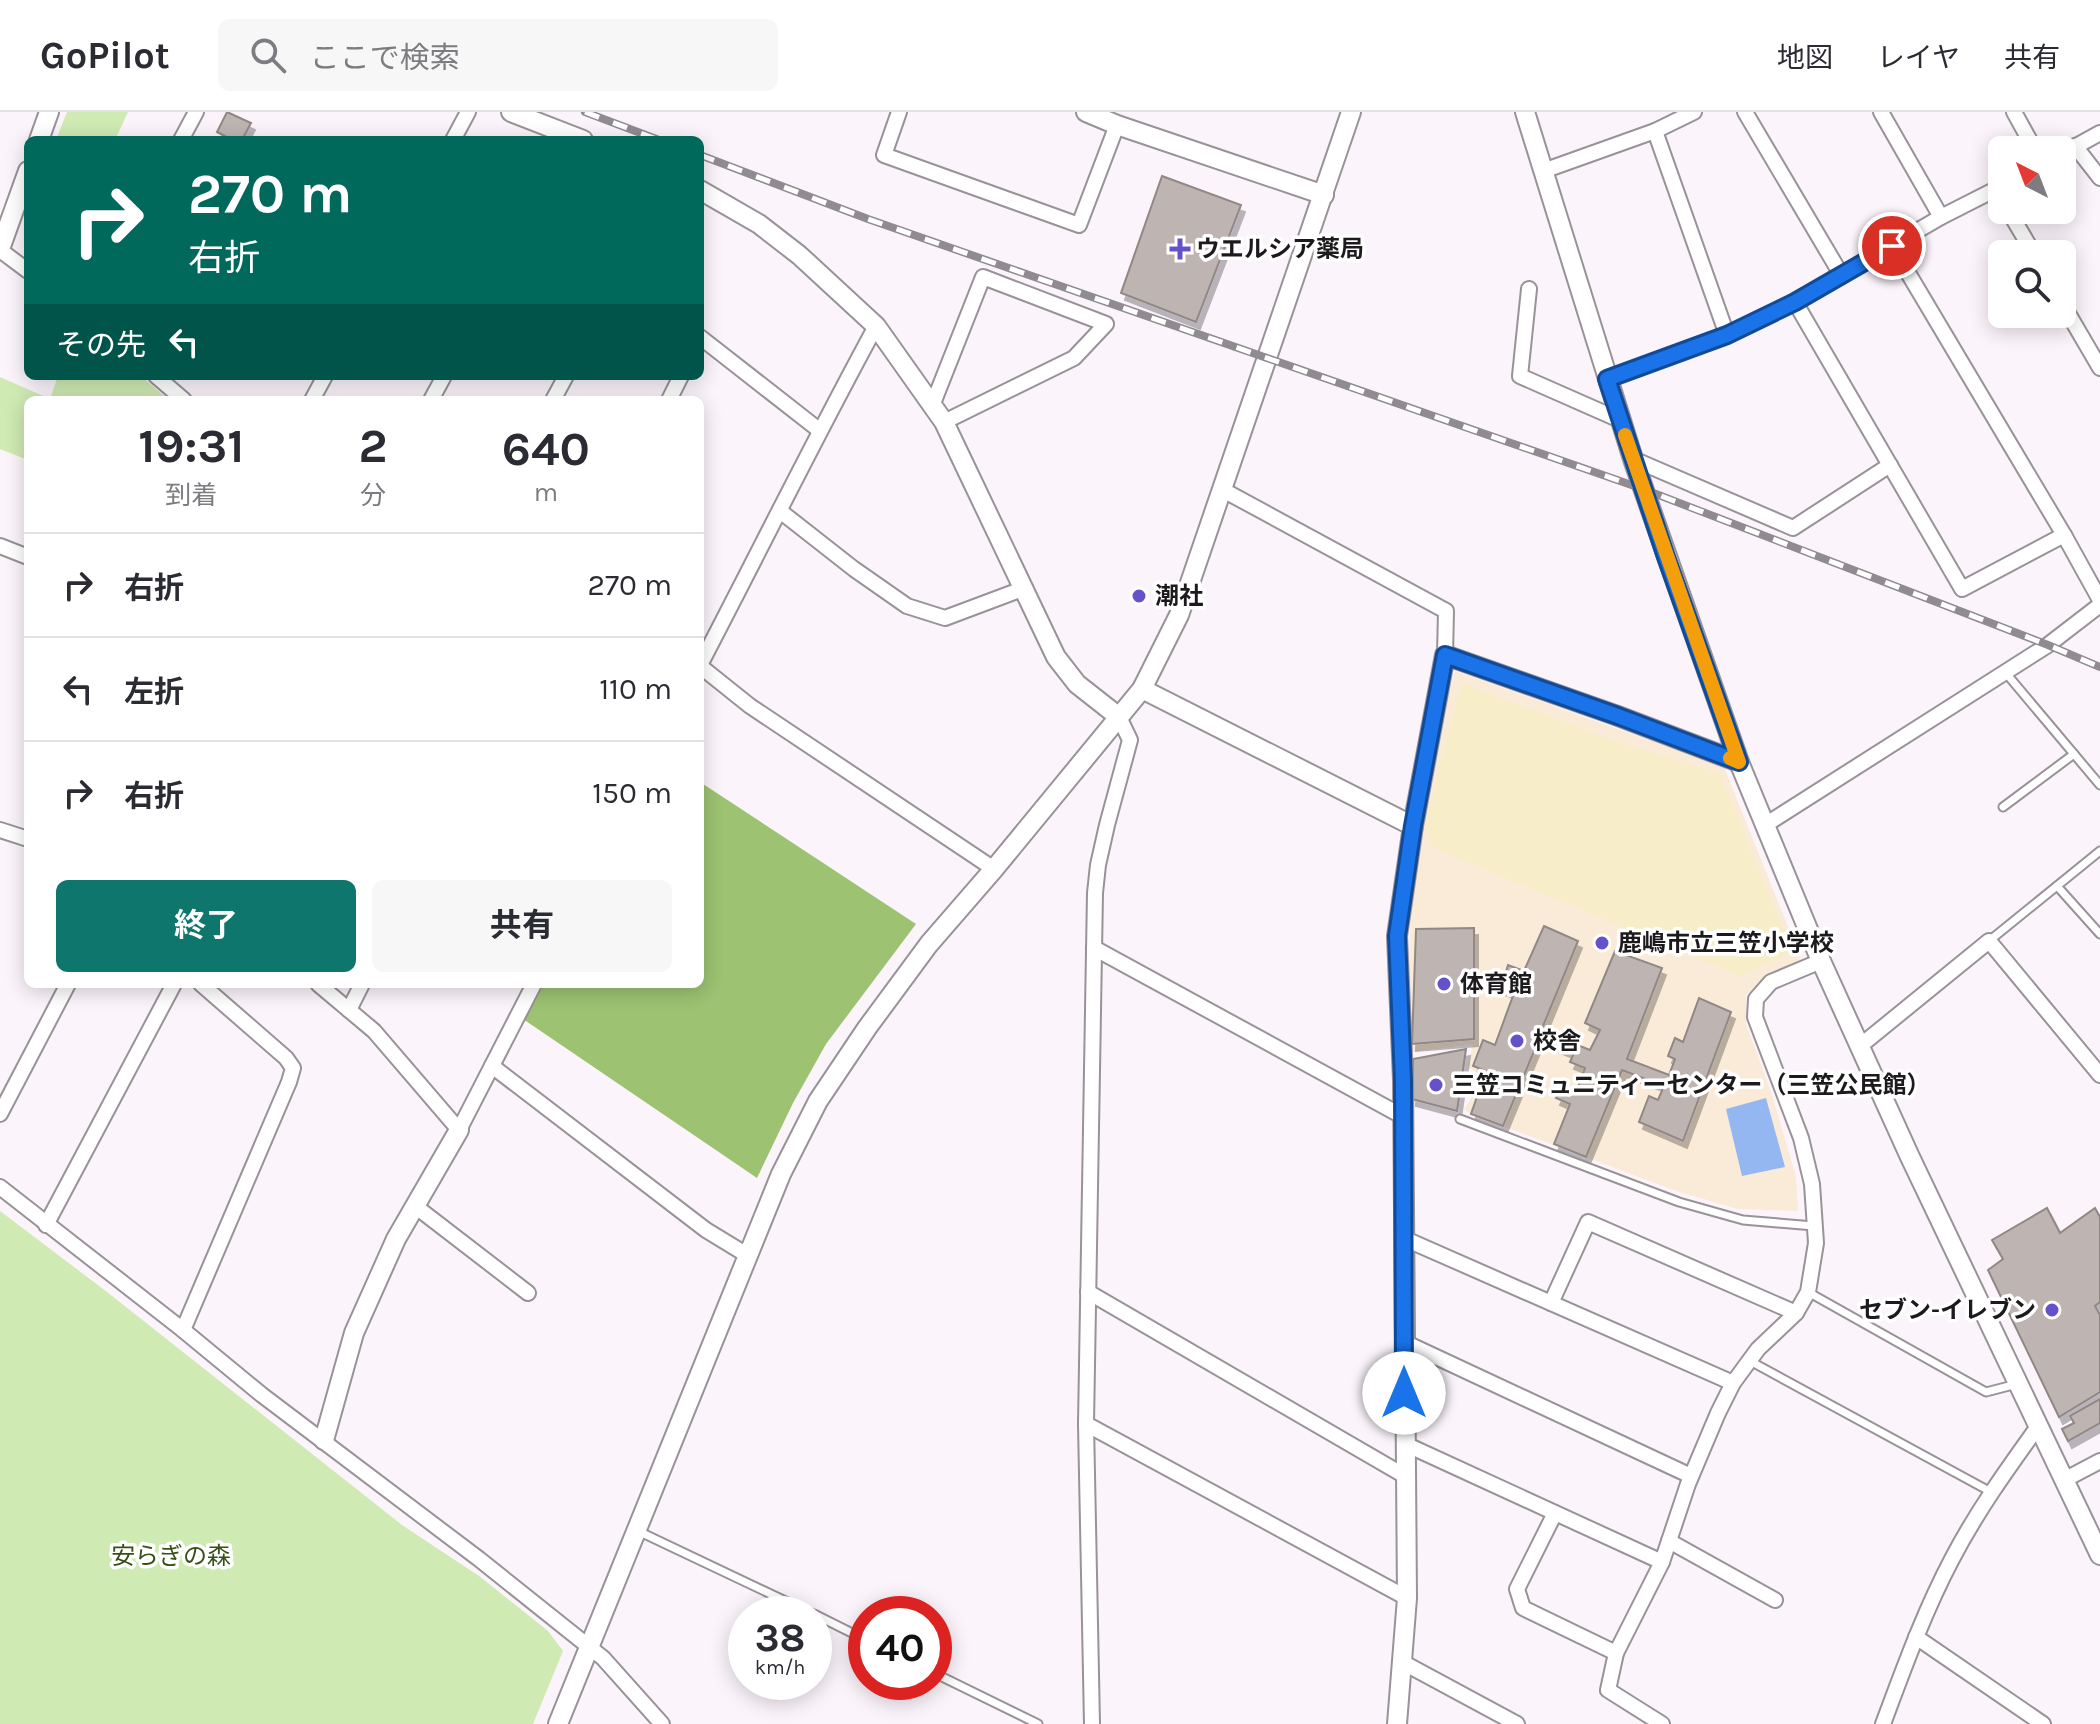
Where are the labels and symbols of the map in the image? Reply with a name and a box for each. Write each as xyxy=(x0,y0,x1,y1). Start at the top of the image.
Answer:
north arrow xyxy=(1988,136,2076,224)
pin xyxy=(1858,212,1926,280)
place label: ウエルシア薬局 xyxy=(1196,235,1364,263)
marker: ウエルシア薬局 xyxy=(1171,240,1189,258)
place label: 潮社 xyxy=(1155,582,1203,610)
marker: 潮社 xyxy=(1130,587,1148,605)
place label: 鹿嶋市立三笠小学校 xyxy=(1618,929,1834,957)
marker: 鹿嶋市立三笠小学校 xyxy=(1593,934,1611,952)
place label: 体育館 xyxy=(1460,970,1532,998)
marker: 体育館 xyxy=(1435,975,1453,993)
place label: 校舎 xyxy=(1533,1027,1581,1055)
marker: 校舎 xyxy=(1508,1032,1526,1050)
place label: 三笠コミュニティーセンター（三笠公民館） xyxy=(1452,1071,1931,1099)
marker: 三笠コミュニティーセンター（三笠公民館） xyxy=(1427,1076,1445,1094)
place label: セブン-イレブン xyxy=(1859,1296,2036,1324)
marker: セブン-イレブン xyxy=(2043,1301,2061,1319)
position arrow xyxy=(1362,1351,1446,1435)
park label: 安らぎの森 xyxy=(111,1542,231,1570)
speed limit sign: 40 xyxy=(848,1596,952,1700)

